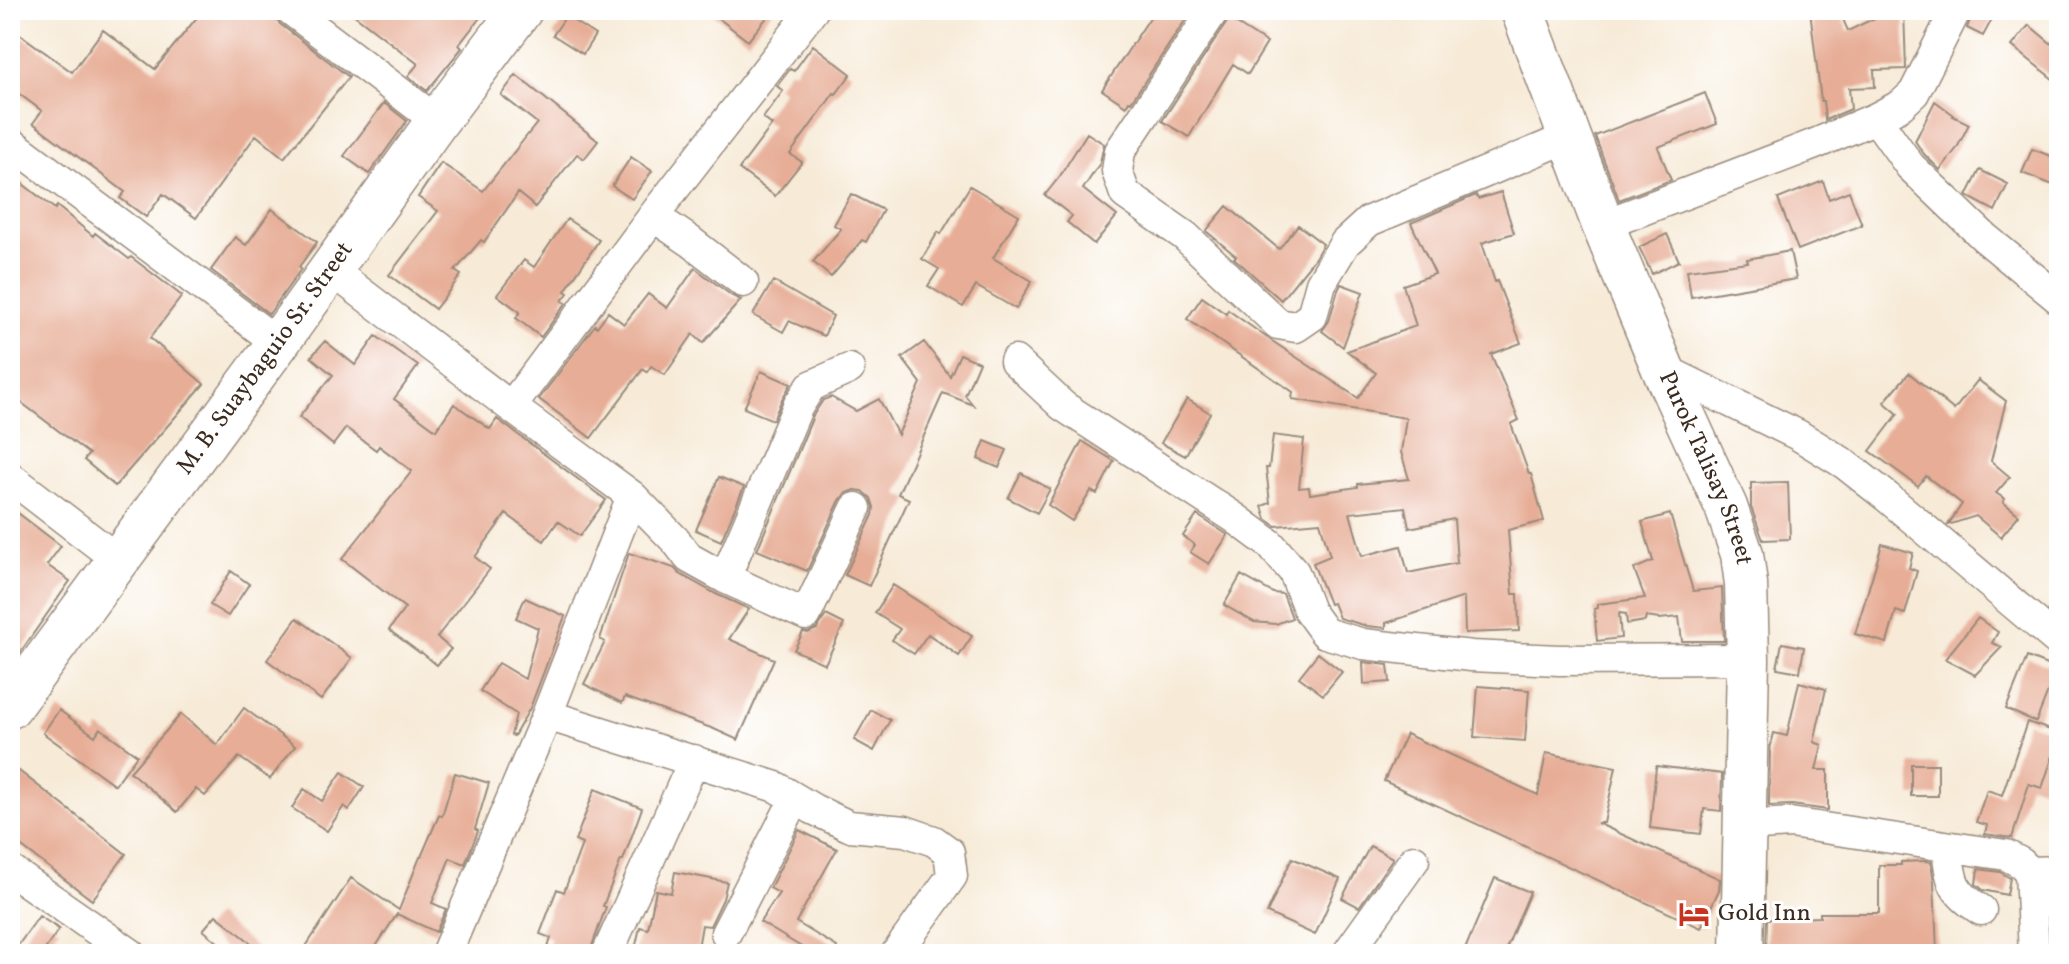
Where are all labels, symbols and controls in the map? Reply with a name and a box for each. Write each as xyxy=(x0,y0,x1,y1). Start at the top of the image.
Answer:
street label: M. B. Suaybaguio Sr. Street xyxy=(169,235,362,482)
street label: Purok Talisay Street xyxy=(1649,366,1760,567)
hotel icon: Gold Inn xyxy=(1677,897,1711,931)
place label: Gold Inn xyxy=(1718,897,1811,931)

